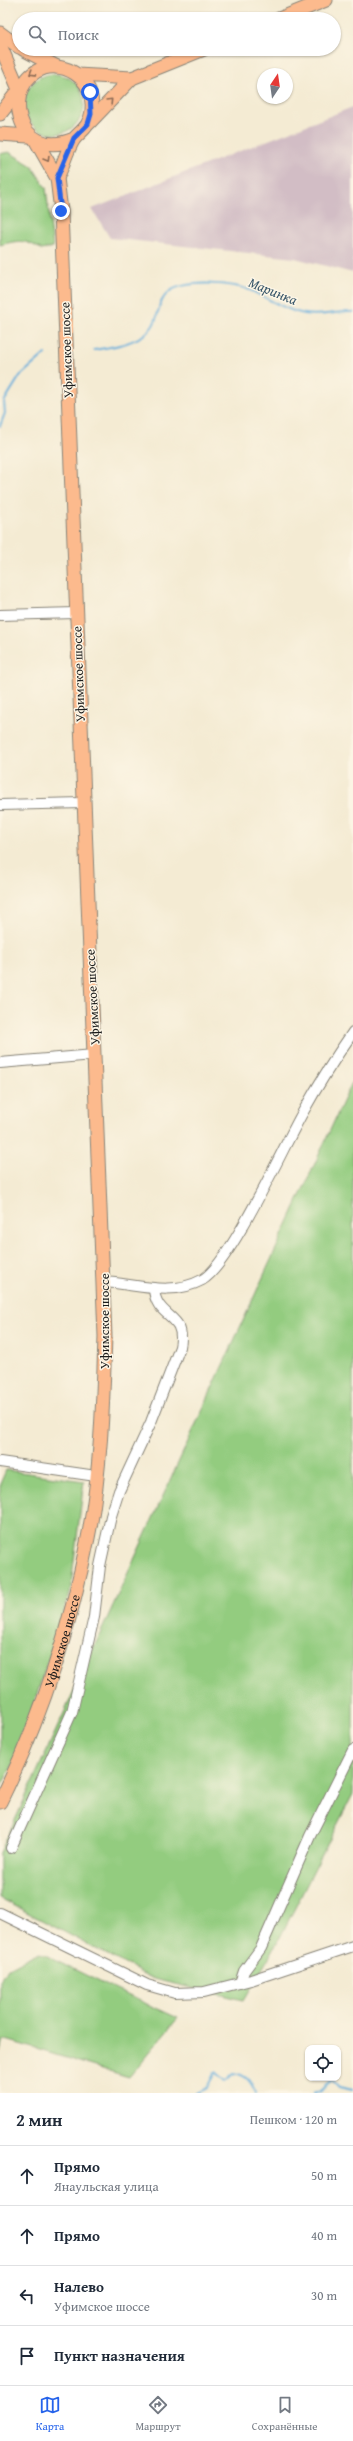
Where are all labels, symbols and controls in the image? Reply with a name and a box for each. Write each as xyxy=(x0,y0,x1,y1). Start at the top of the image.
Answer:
search box xyxy=(12,12,341,56)
icon: search xyxy=(26,23,48,45)
text: Поиск xyxy=(58,24,99,45)
north arrow xyxy=(257,68,293,104)
one-way arrow xyxy=(29,69,36,76)
route start xyxy=(81,83,99,101)
one-way arrow xyxy=(105,98,113,106)
one-way arrow xyxy=(42,155,49,162)
route end xyxy=(52,202,70,220)
water label: Маринка xyxy=(246,272,301,310)
street label: Уфимское шоссе xyxy=(55,302,78,398)
street label: Уфимское шоссе xyxy=(67,626,90,722)
street label: Уфимское шоссе xyxy=(81,949,104,1045)
street label: Уфимское шоссе xyxy=(95,1273,114,1369)
street label: Уфимское шоссе xyxy=(39,1592,85,1690)
map controls xyxy=(305,2045,341,2081)
button: locate xyxy=(305,2045,341,2081)
text: 2 мин xyxy=(16,2107,62,2132)
text: Пешком · 120 m xyxy=(250,2110,337,2129)
text: Прямо xyxy=(54,2156,100,2177)
icon: ahead xyxy=(16,2165,38,2187)
text: 50 m xyxy=(311,2166,337,2185)
text: Янаульская улица xyxy=(54,2177,159,2196)
icon: ahead xyxy=(16,2225,38,2247)
text: Прямо xyxy=(54,2225,100,2246)
text: 40 m xyxy=(311,2226,337,2245)
text: Налево xyxy=(54,2276,104,2297)
icon: left xyxy=(16,2285,38,2307)
text: 30 m xyxy=(311,2286,337,2305)
text: Уфимское шоссе xyxy=(54,2297,150,2316)
icon: arrive xyxy=(16,2345,38,2367)
text: Пункт назначения xyxy=(54,2345,185,2366)
tab: Карта xyxy=(36,2394,64,2434)
tab: Маршрут xyxy=(135,2394,180,2434)
tab: Сохранённые xyxy=(252,2394,317,2434)

